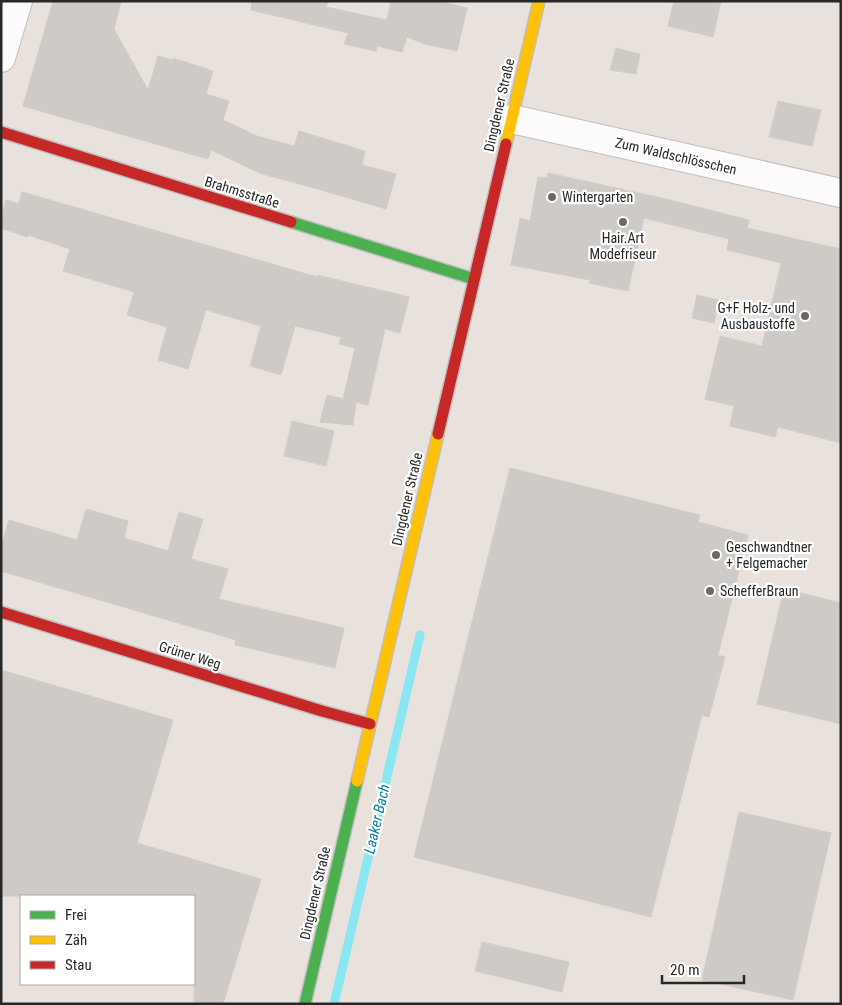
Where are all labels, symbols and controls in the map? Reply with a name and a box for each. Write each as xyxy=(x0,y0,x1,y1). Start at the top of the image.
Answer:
street label: Dingdener Straße xyxy=(480,56,518,153)
street label: Zum Waldschlösschen xyxy=(614,134,738,178)
street label: Brahmsstraße xyxy=(203,173,282,211)
place label: Wintergarten xyxy=(562,189,633,205)
marker: Wintergarten xyxy=(546,191,558,203)
marker: Hair.Art Modefriseur xyxy=(617,216,629,228)
place label: Hair.Art Modefriseur xyxy=(590,230,657,262)
place label: G+F Holz- und Ausbaustoffe xyxy=(718,300,795,332)
marker: G+F Holz- und Ausbaustoffe xyxy=(799,310,811,322)
street label: Dingdener Straße xyxy=(388,450,426,547)
place label: Geschwandtner + Felgemacher xyxy=(726,539,812,571)
marker: Geschwandtner + Felgemacher xyxy=(710,549,722,561)
place label: SchefferBraun xyxy=(720,583,798,599)
marker: SchefferBraun xyxy=(704,585,716,597)
street label: Grüner Weg xyxy=(157,638,223,672)
water label: Laaker Bach xyxy=(360,783,394,855)
street label: Dingdener Straße xyxy=(296,844,334,941)
legend xyxy=(20,895,195,985)
text: Frei xyxy=(65,906,87,924)
text: Zäh xyxy=(65,931,87,949)
scale bar xyxy=(662,952,744,984)
text: Stau xyxy=(65,956,92,974)
text: 20 m xyxy=(670,961,700,979)

